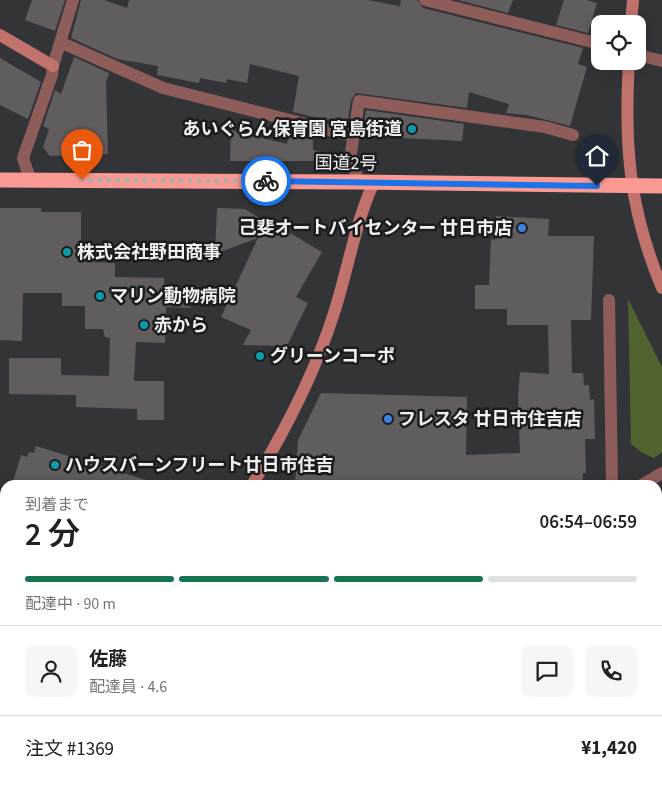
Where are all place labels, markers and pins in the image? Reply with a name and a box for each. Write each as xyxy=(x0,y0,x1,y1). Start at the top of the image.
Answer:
place label: あいぐらん保育園 宮島街道 xyxy=(182,117,402,142)
marker: あいぐらん保育園 宮島街道 xyxy=(406,123,418,135)
pin xyxy=(61,129,103,180)
pin xyxy=(576,135,618,186)
place label: 己斐オートバイセンター 廿日市店 xyxy=(238,216,512,241)
marker: 己斐オートバイセンター 廿日市店 xyxy=(516,222,528,234)
place label: 株式会社野田商事 xyxy=(77,240,221,265)
marker: 株式会社野田商事 xyxy=(61,246,73,258)
place label: マリン動物病院 xyxy=(110,284,236,309)
marker: マリン動物病院 xyxy=(94,290,106,302)
place label: 赤から xyxy=(154,313,208,338)
marker: 赤から xyxy=(138,319,150,331)
place label: グリーンコーポ xyxy=(270,344,395,369)
marker: グリーンコーポ xyxy=(254,350,266,362)
place label: フレスタ 廿日市住吉店 xyxy=(398,407,582,432)
marker: フレスタ 廿日市住吉店 xyxy=(382,413,394,425)
place label: ハウスバーンフリート廿日市住吉 xyxy=(65,453,334,478)
marker: ハウスバーンフリート廿日市住吉 xyxy=(49,459,61,471)

